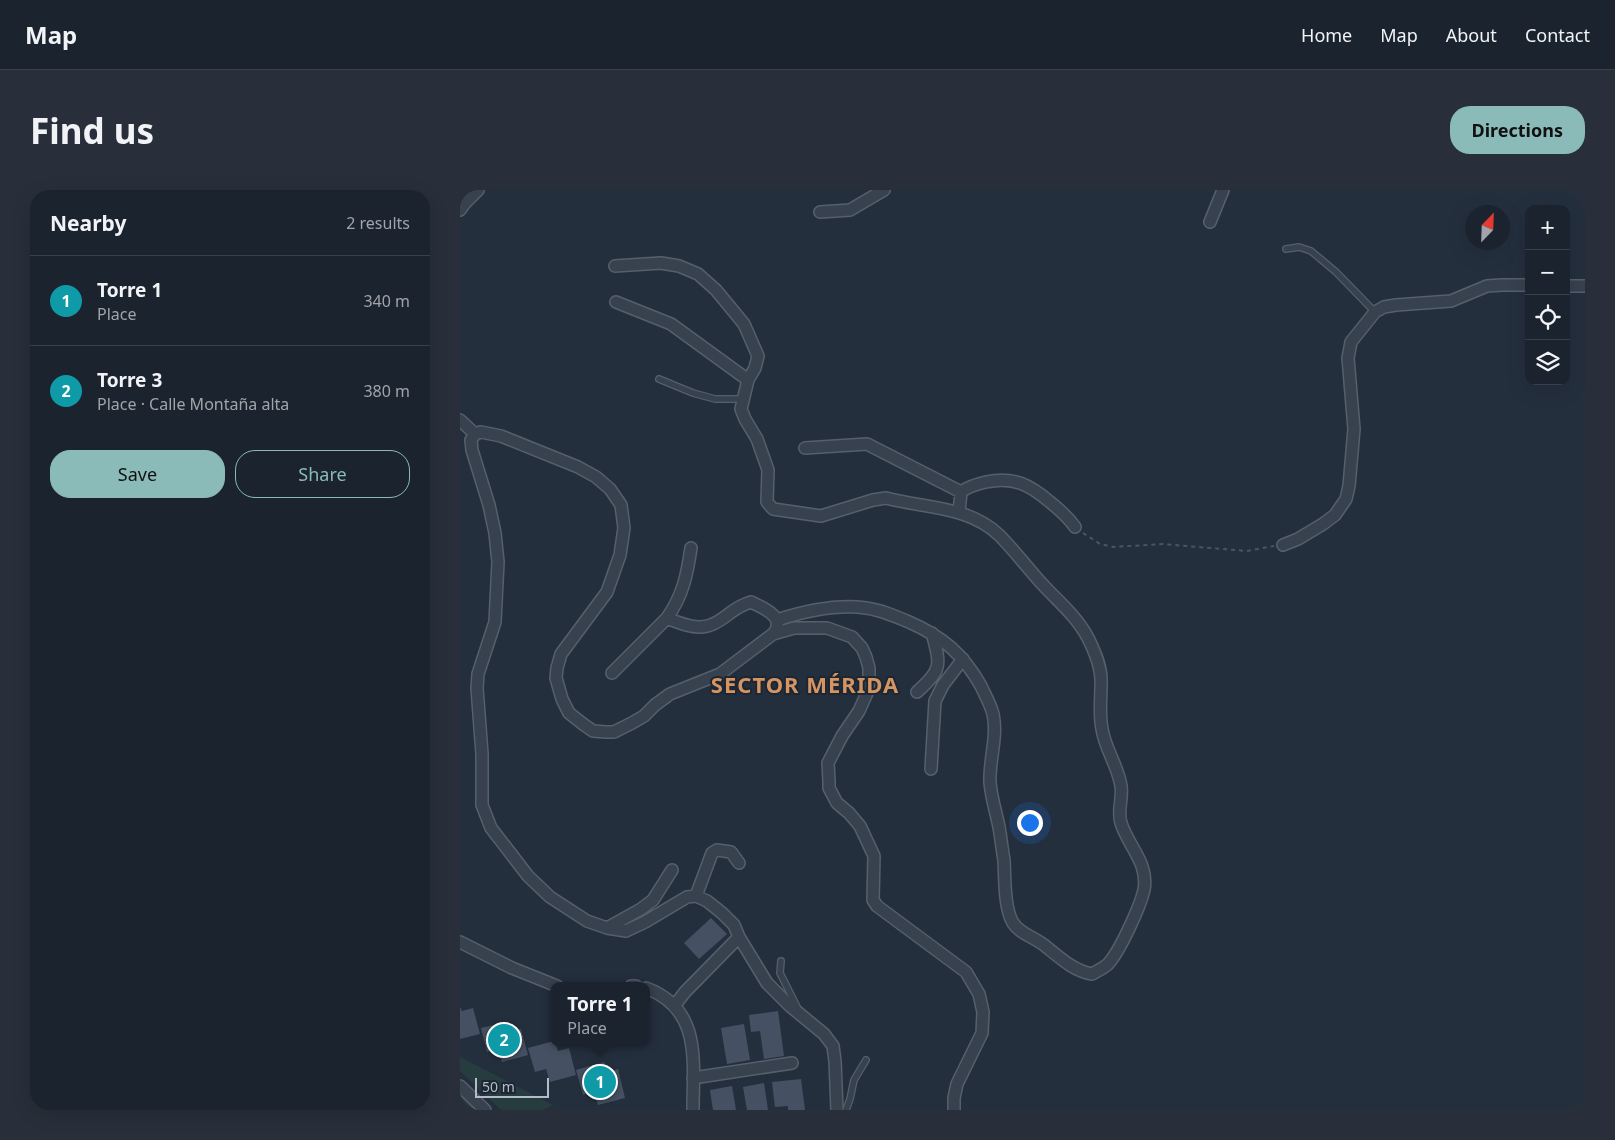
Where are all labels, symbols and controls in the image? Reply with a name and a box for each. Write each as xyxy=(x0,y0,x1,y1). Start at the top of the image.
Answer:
text: Map xyxy=(25,18,77,51)
text: Home xyxy=(1301,23,1352,47)
text: Map xyxy=(1380,23,1418,47)
text: About xyxy=(1446,23,1497,47)
text: Contact xyxy=(1525,23,1590,47)
button: Directions xyxy=(1450,106,1585,154)
text: Find us xyxy=(30,107,154,154)
north arrow xyxy=(1465,205,1510,250)
map controls xyxy=(1525,205,1570,385)
button: + xyxy=(1525,205,1570,250)
text: Nearby xyxy=(50,209,126,237)
text: 2 results xyxy=(346,212,410,234)
button: − xyxy=(1525,250,1570,295)
text: Torre 1 xyxy=(97,277,162,303)
text: 1 xyxy=(61,290,71,312)
text: 340 m xyxy=(363,290,410,312)
button: locate xyxy=(1525,295,1570,340)
text: Place xyxy=(97,303,137,325)
button: layers xyxy=(1525,340,1570,385)
text: Torre 3 xyxy=(97,367,162,393)
text: 2 xyxy=(61,380,71,402)
text: 380 m xyxy=(363,380,410,402)
text: Place · Calle Montaña alta xyxy=(97,393,289,415)
button: Save xyxy=(50,450,225,498)
button: Share xyxy=(235,450,410,498)
district label: SECTOR MÉRIDA xyxy=(711,669,899,699)
your location xyxy=(1017,810,1043,836)
popup xyxy=(550,982,650,1047)
text: Torre 1 xyxy=(567,991,633,1017)
text: Place xyxy=(567,1017,607,1039)
pin: 2 xyxy=(488,1021,520,1059)
pin: 1 xyxy=(584,1063,616,1101)
scale bar xyxy=(475,1075,549,1098)
text: 50 m xyxy=(482,1077,515,1096)

